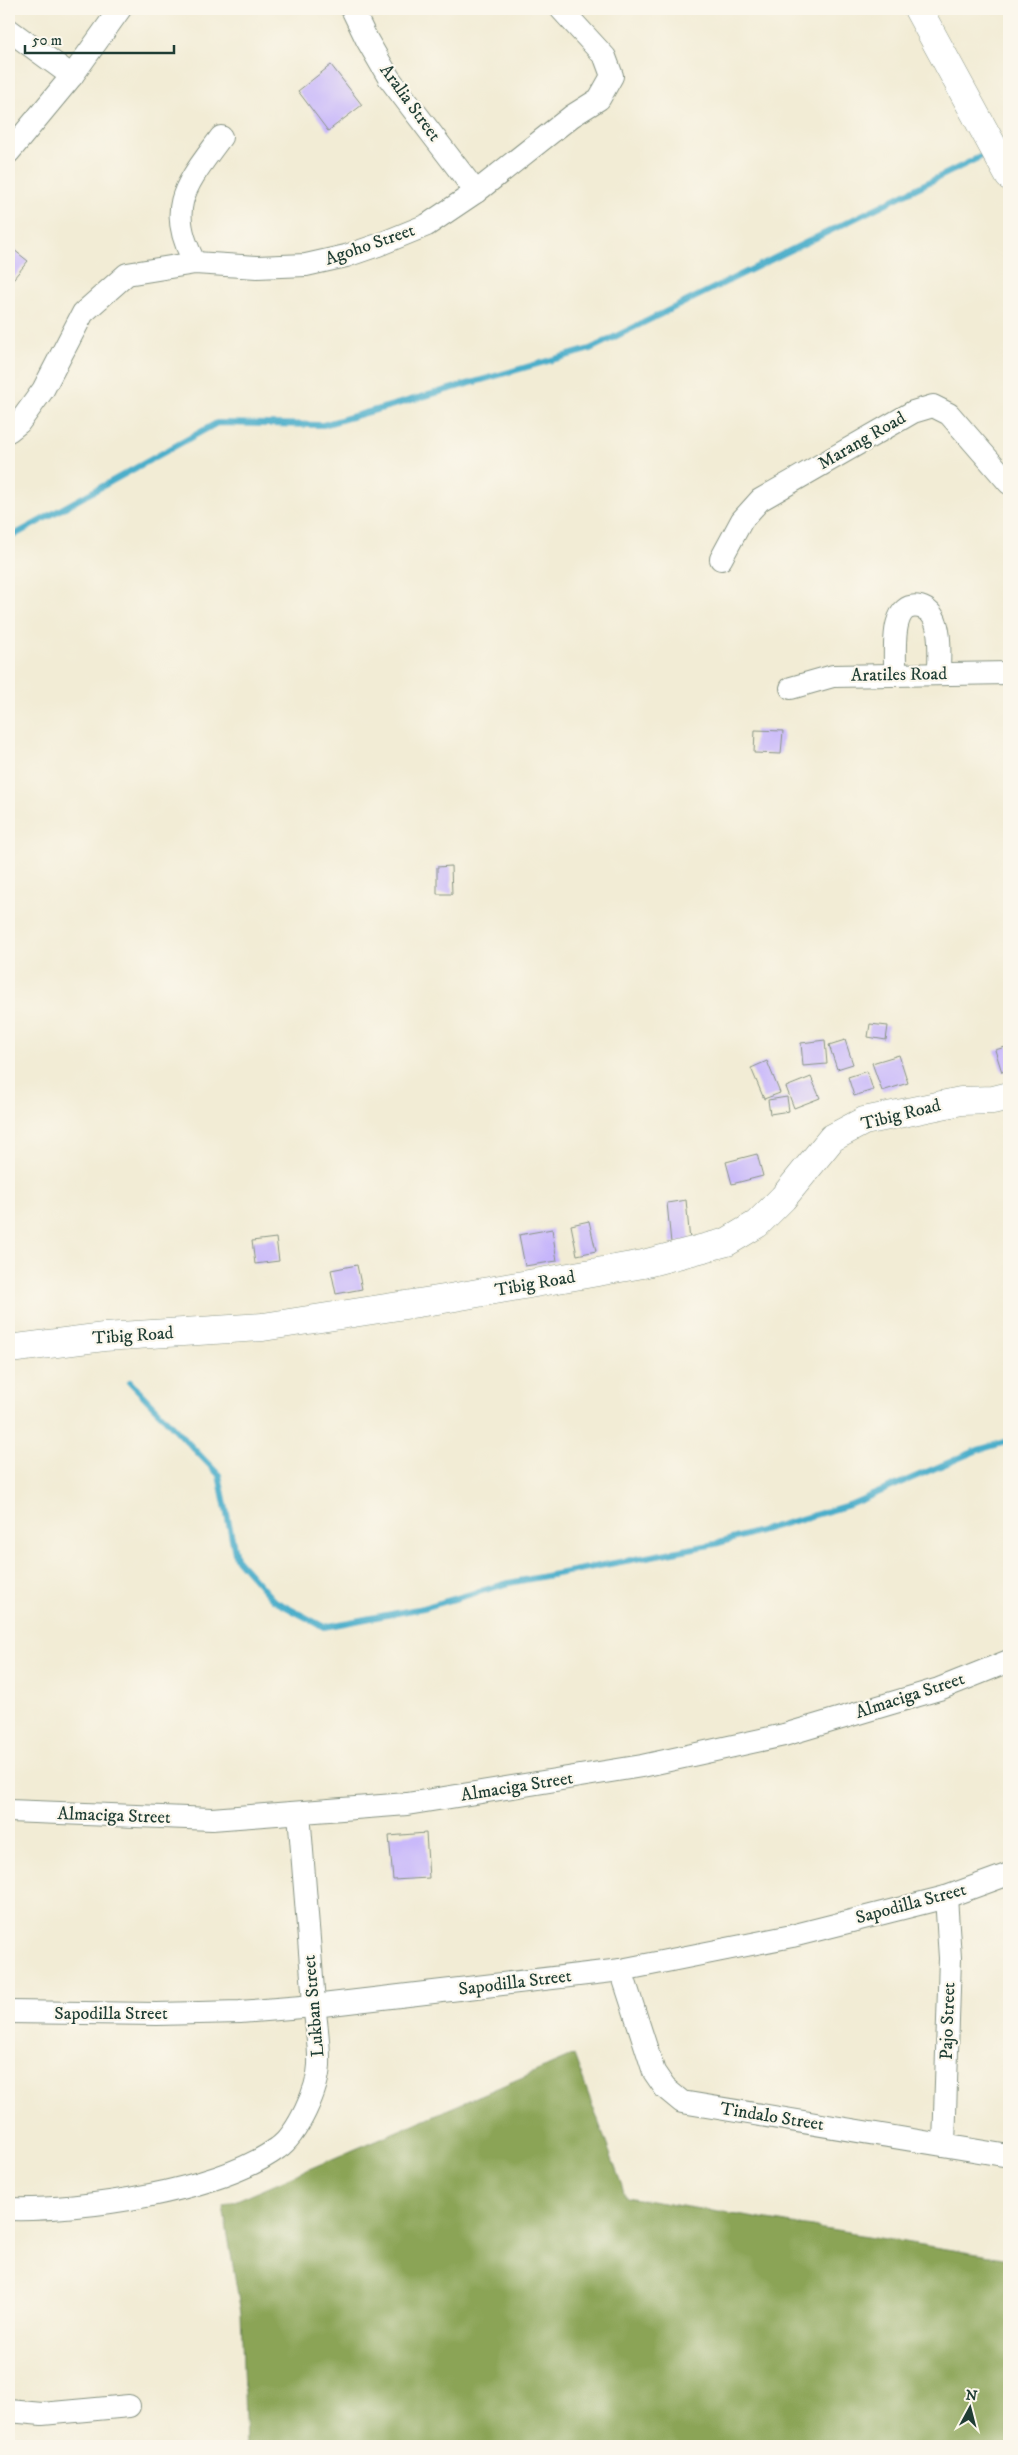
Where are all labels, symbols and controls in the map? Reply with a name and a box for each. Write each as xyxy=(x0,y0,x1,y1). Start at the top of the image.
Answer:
scale bar xyxy=(25,22,174,54)
text: 50 m xyxy=(32,31,62,50)
street label: Aralia Street xyxy=(375,60,445,146)
street label: Agoho Street xyxy=(322,219,418,271)
street label: Marang Road xyxy=(814,407,910,475)
street label: Aratiles Road xyxy=(851,663,947,687)
street label: Tibig Road xyxy=(859,1095,943,1135)
street label: Tibig Road xyxy=(493,1266,577,1302)
street label: Tibig Road xyxy=(92,1322,174,1350)
street label: Almaciga Street xyxy=(853,1668,967,1724)
street label: Almaciga Street xyxy=(459,1767,575,1807)
street label: Almaciga Street xyxy=(57,1803,171,1829)
street label: Sapodilla Street xyxy=(853,1879,969,1929)
street label: Lukban Street xyxy=(299,1954,329,2058)
street label: Sapodilla Street xyxy=(457,1965,573,2001)
street label: Pajo Street xyxy=(936,1982,960,2060)
street label: Sapodilla Street xyxy=(54,2003,168,2025)
street label: Tindalo Street xyxy=(719,2098,826,2136)
north arrow xyxy=(946,2382,996,2432)
text: N xyxy=(965,2386,979,2406)

